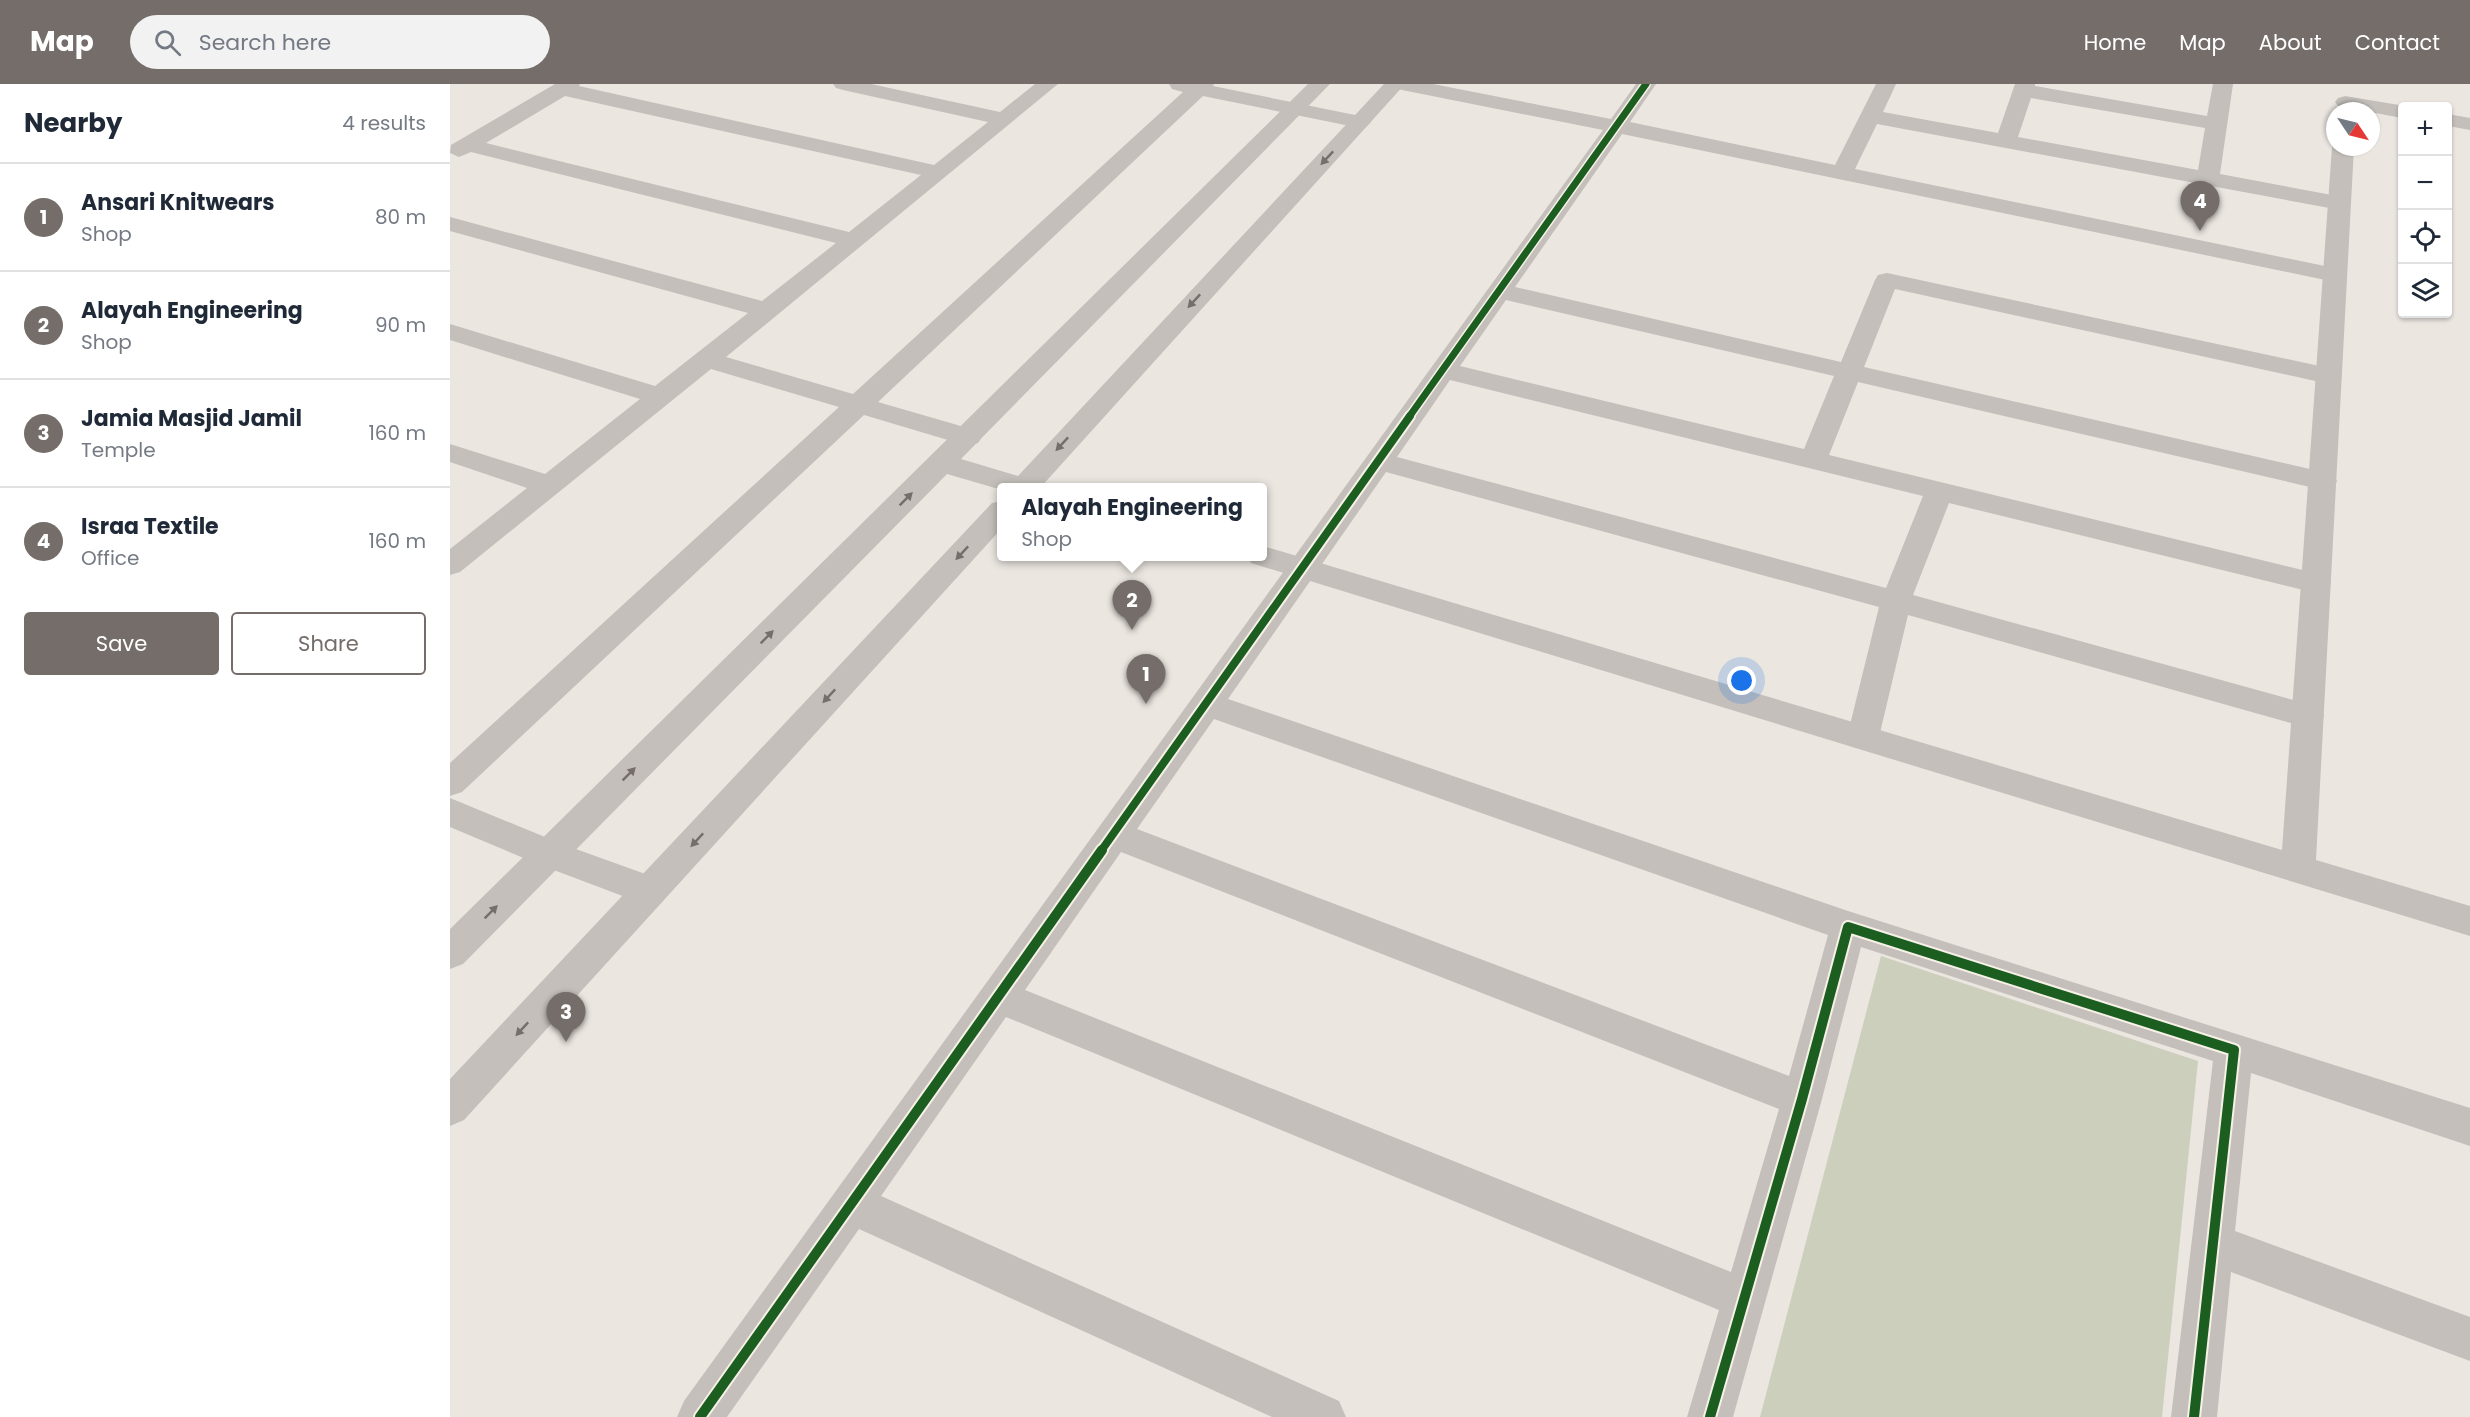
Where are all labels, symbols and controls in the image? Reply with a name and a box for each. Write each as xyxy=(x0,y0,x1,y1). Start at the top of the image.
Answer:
search box xyxy=(130,15,550,69)
text: Map xyxy=(30,22,94,61)
icon: search xyxy=(151,26,184,59)
text: Search here xyxy=(199,27,331,58)
text: Home xyxy=(2084,28,2146,57)
text: Map xyxy=(2179,28,2226,57)
text: About xyxy=(2259,28,2322,57)
text: Contact xyxy=(2355,28,2440,57)
north arrow xyxy=(2326,102,2380,156)
map controls xyxy=(2398,102,2452,318)
button: + xyxy=(2398,102,2452,156)
text: Nearby xyxy=(24,105,122,141)
text: 4 results xyxy=(342,109,426,137)
one-way arrow xyxy=(1320,150,1334,165)
button: − xyxy=(2398,156,2452,210)
pin: 4 xyxy=(2180,182,2220,231)
text: Ansari Knitwears xyxy=(81,187,275,218)
text: 1 xyxy=(40,203,47,231)
text: 80 m xyxy=(375,203,426,231)
button: locate xyxy=(2398,210,2452,264)
text: Shop xyxy=(81,220,132,248)
button: layers xyxy=(2398,264,2452,318)
one-way arrow xyxy=(1188,294,1202,308)
text: Alayah Engineering xyxy=(81,295,303,326)
text: 2 xyxy=(38,311,49,339)
text: 90 m xyxy=(375,311,426,339)
text: Shop xyxy=(81,328,132,356)
text: Jamia Masjid Jamil xyxy=(81,403,302,434)
text: 3 xyxy=(37,419,50,447)
text: 160 m xyxy=(368,419,426,447)
text: Temple xyxy=(81,436,156,464)
one-way arrow xyxy=(1055,437,1069,452)
popup xyxy=(997,483,1267,561)
one-way arrow xyxy=(898,492,912,506)
text: Alayah Engineering xyxy=(1021,492,1243,523)
text: Israa Textile xyxy=(81,511,219,542)
text: Shop xyxy=(1021,525,1072,553)
text: 4 xyxy=(37,527,50,555)
text: 160 m xyxy=(368,527,426,555)
text: Office xyxy=(81,544,139,572)
one-way arrow xyxy=(955,546,969,561)
pin: 2 xyxy=(1112,580,1152,630)
button: Save xyxy=(24,612,219,675)
button: Share xyxy=(231,612,426,675)
one-way arrow xyxy=(760,630,774,644)
pin: 1 xyxy=(1126,654,1166,704)
your location xyxy=(1727,666,1756,695)
one-way arrow xyxy=(822,689,836,704)
one-way arrow xyxy=(622,768,636,782)
one-way arrow xyxy=(690,832,704,847)
one-way arrow xyxy=(484,906,498,920)
pin: 3 xyxy=(546,992,586,1042)
one-way arrow xyxy=(516,1021,529,1036)

